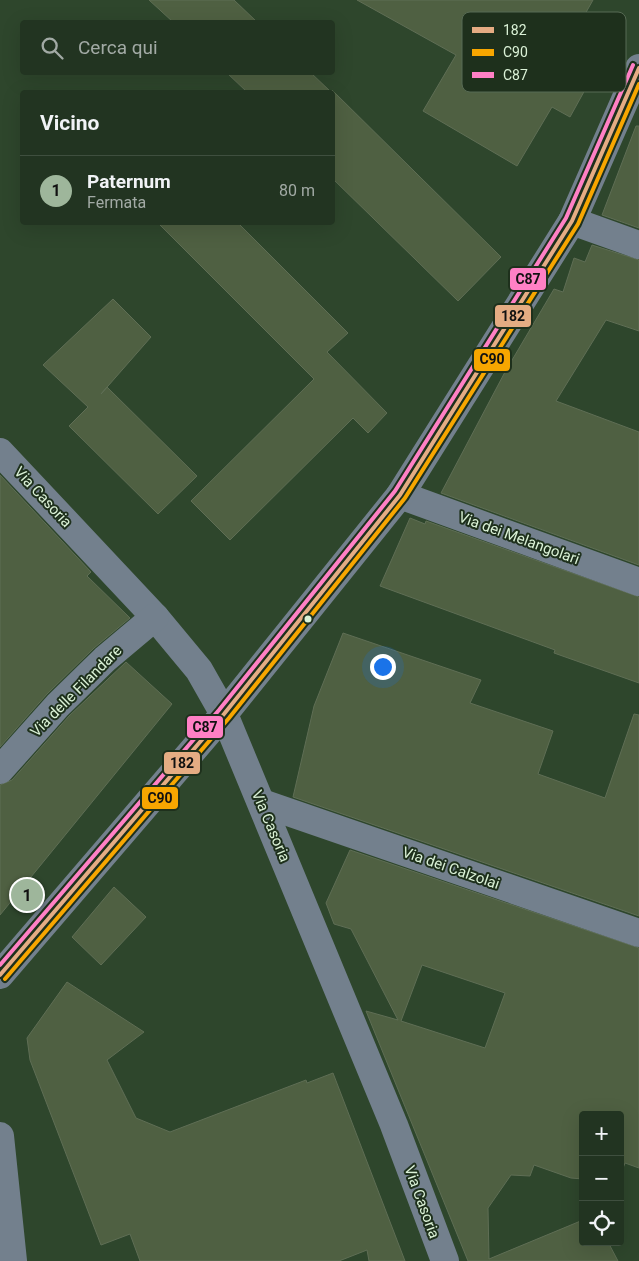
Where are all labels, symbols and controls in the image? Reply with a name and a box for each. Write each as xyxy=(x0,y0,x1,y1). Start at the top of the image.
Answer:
legend xyxy=(462,12,626,92)
search box xyxy=(20,20,335,75)
text: 182 xyxy=(503,22,527,38)
icon: search xyxy=(38,34,66,62)
text: Cerca qui xyxy=(78,36,158,59)
text: C90 xyxy=(503,44,528,60)
text: C87 xyxy=(503,67,528,83)
text: Vicino xyxy=(40,111,99,135)
text: Paternum xyxy=(87,170,171,193)
text: 1 xyxy=(51,181,61,200)
text: 80 m xyxy=(279,181,315,200)
text: Fermata xyxy=(87,193,146,212)
line badge: C87 xyxy=(509,267,547,291)
text: C87 xyxy=(515,271,541,287)
line badge: 182 xyxy=(494,304,532,328)
text: 182 xyxy=(501,308,525,324)
line badge: C90 xyxy=(473,348,511,372)
text: C90 xyxy=(479,351,505,367)
street label: Via Casoria xyxy=(10,463,76,531)
street label: Via dei Melangolari xyxy=(456,508,582,568)
unlabelled marker xyxy=(303,614,313,624)
street label: Via delle Filandare xyxy=(26,641,126,741)
your location xyxy=(370,654,396,680)
line badge: C87 xyxy=(186,715,224,739)
text: C87 xyxy=(192,719,218,735)
line badge: 182 xyxy=(163,751,201,775)
text: 182 xyxy=(170,755,194,771)
line badge: C90 xyxy=(141,786,179,810)
street label: Via Casoria xyxy=(248,787,294,865)
text: C90 xyxy=(147,790,173,806)
street label: Via dei Calzolai xyxy=(400,843,502,893)
pin: 1 xyxy=(11,876,43,914)
map controls xyxy=(579,1111,624,1246)
button: + xyxy=(579,1111,624,1156)
button: − xyxy=(579,1156,624,1201)
street label: Via Casoria xyxy=(401,1163,443,1241)
button: locate xyxy=(579,1201,624,1246)

